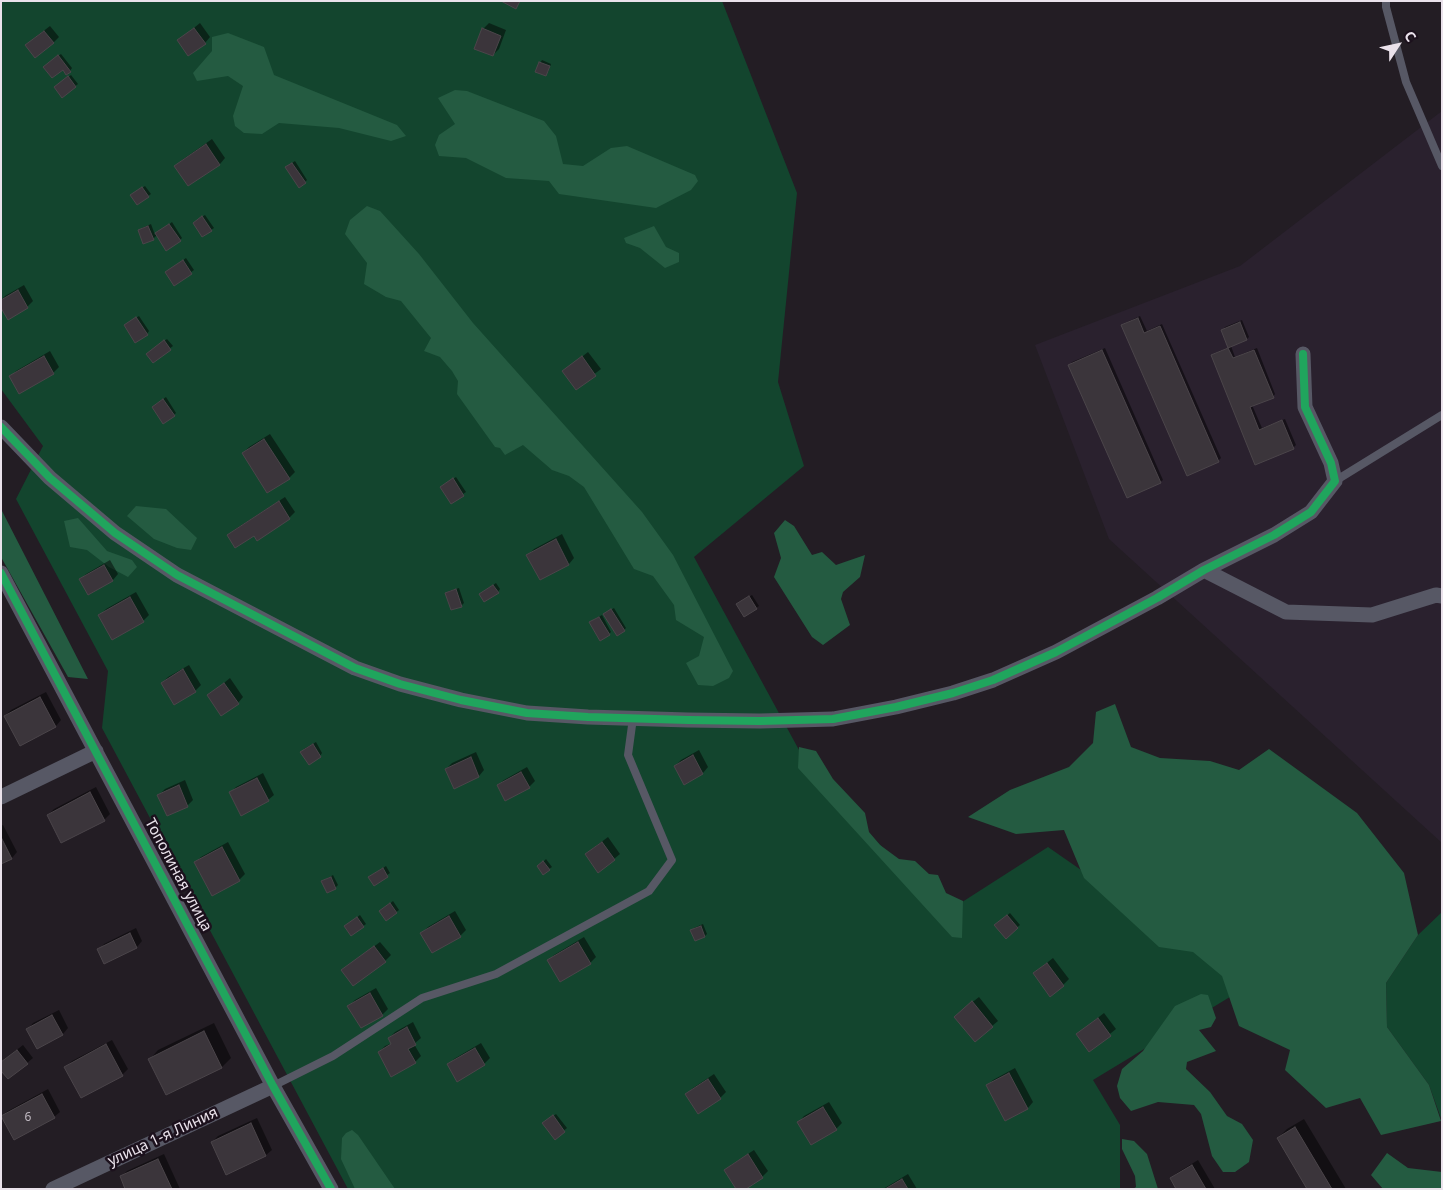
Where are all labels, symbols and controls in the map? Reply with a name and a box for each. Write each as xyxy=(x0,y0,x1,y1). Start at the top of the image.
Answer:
north arrow xyxy=(1373,20,1423,70)
text: С xyxy=(1400,27,1421,45)
street label: Тополиная улица xyxy=(141,815,215,935)
street label: улица 1-я Линия xyxy=(105,1104,221,1170)
house number: 6 xyxy=(25,1111,31,1125)

